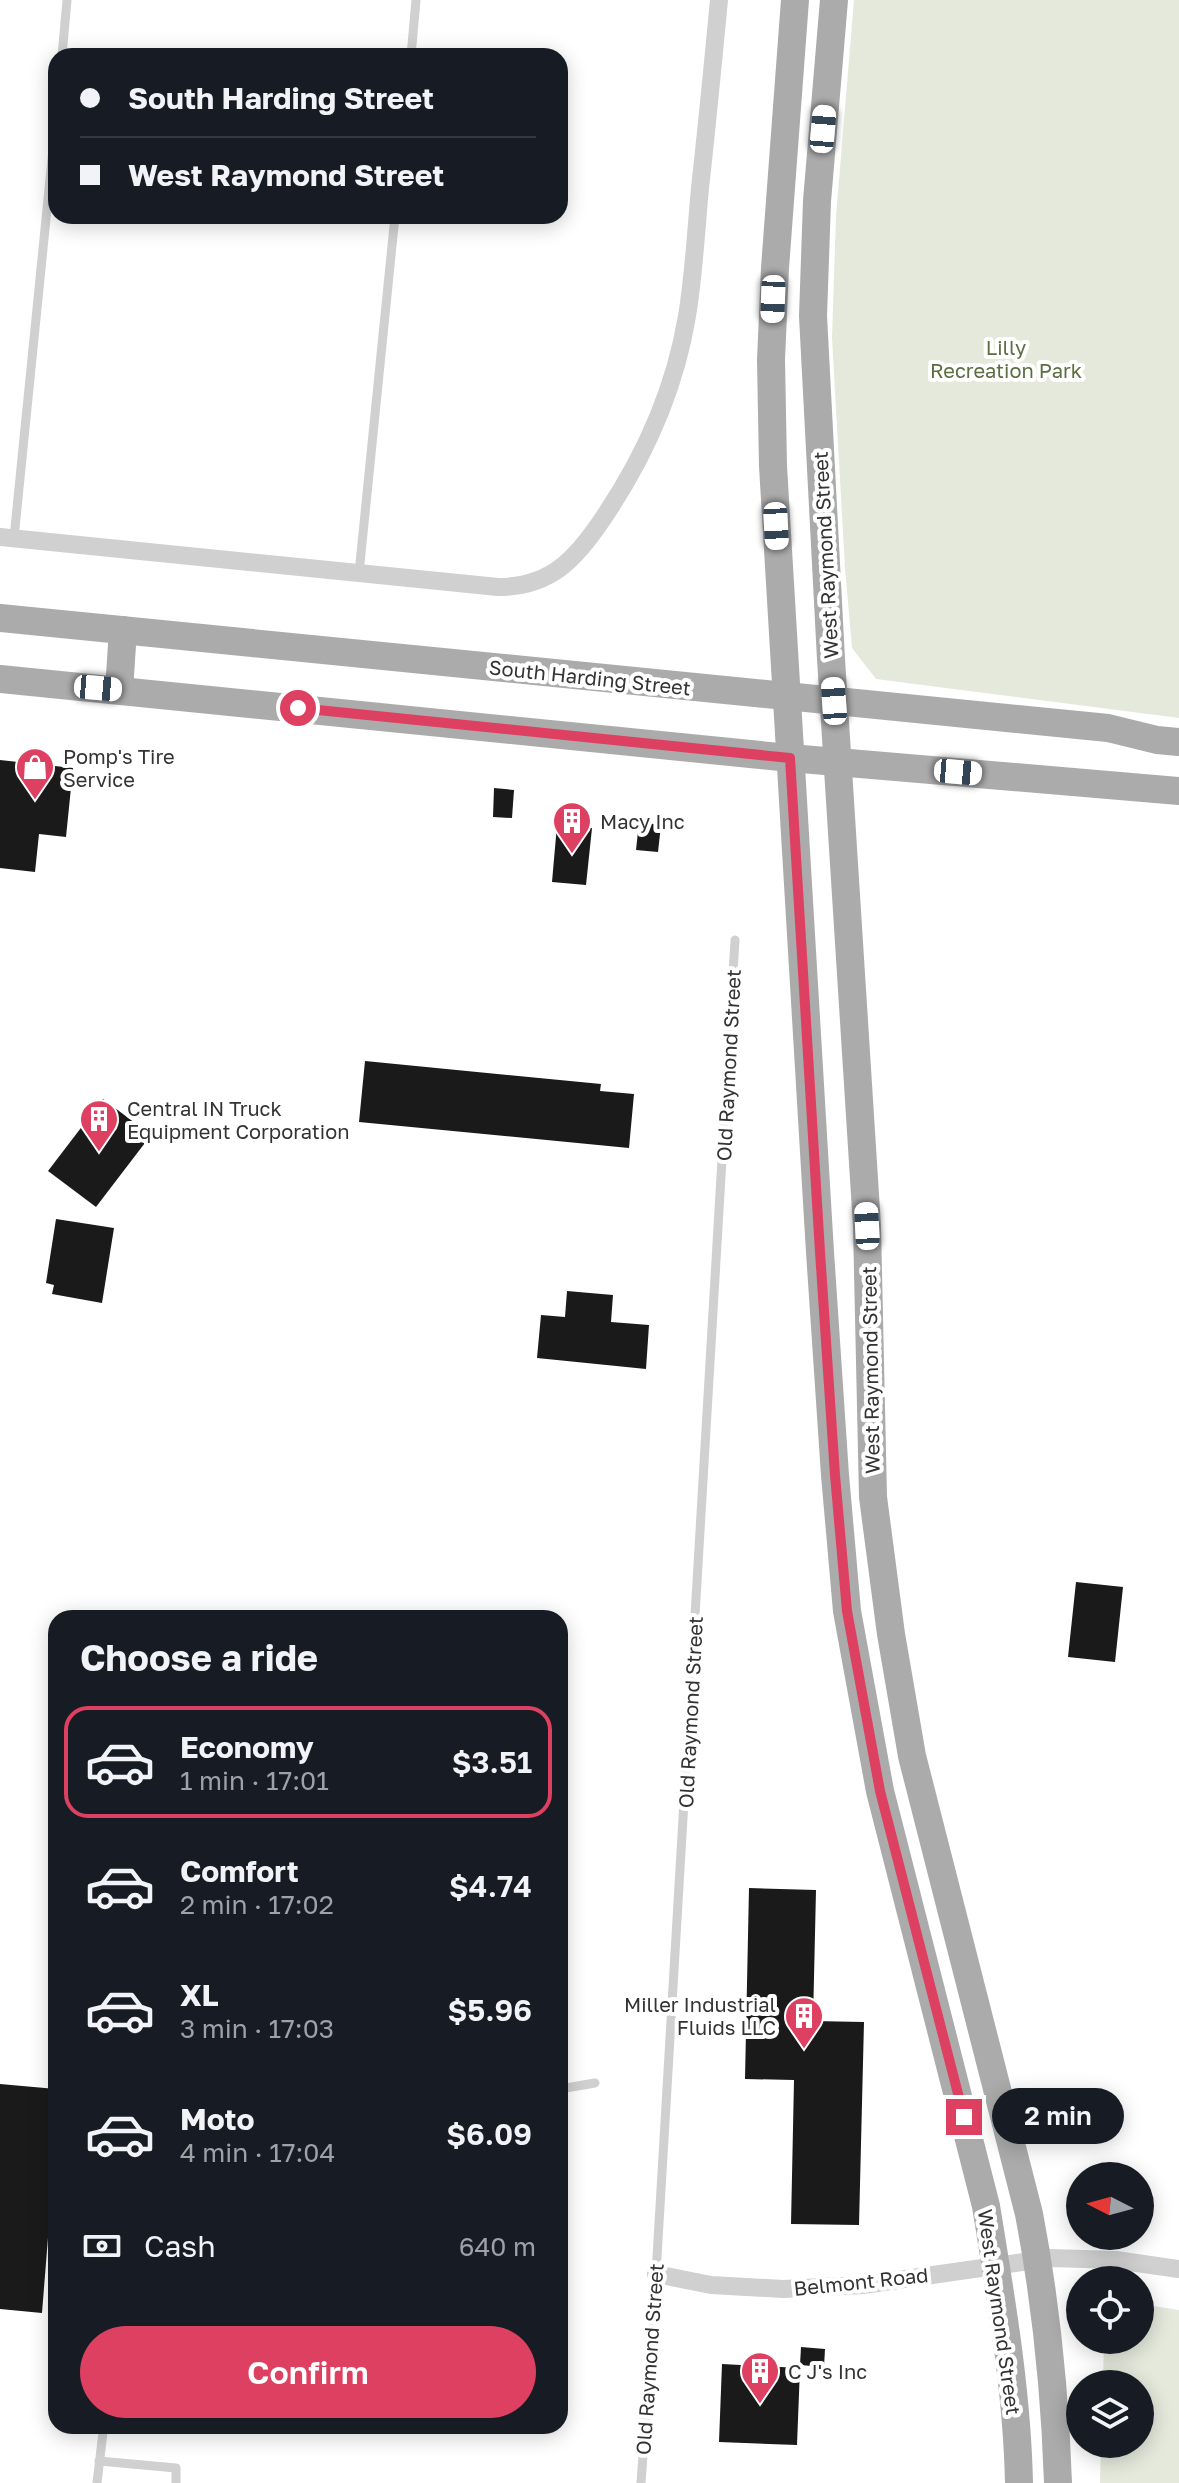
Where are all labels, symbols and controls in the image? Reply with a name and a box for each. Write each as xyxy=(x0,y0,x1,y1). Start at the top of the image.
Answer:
text: South Harding Street xyxy=(128,80,434,116)
car xyxy=(809,104,837,154)
text: West Raymond Street xyxy=(128,157,444,193)
car xyxy=(760,275,786,323)
park label: Lilly Recreation Park xyxy=(930,335,1082,382)
street label: West Raymond Street xyxy=(808,451,842,659)
car xyxy=(763,501,789,551)
street label: South Harding Street xyxy=(488,654,692,700)
car xyxy=(73,674,123,702)
car xyxy=(820,676,848,726)
route start xyxy=(280,690,316,726)
place label: Pomp's Tire Service xyxy=(63,744,175,791)
shop icon: Pomp's Tire Service xyxy=(14,746,56,801)
car xyxy=(933,758,983,786)
building icon: Macy Inc xyxy=(551,800,593,855)
place label: Macy Inc xyxy=(600,809,685,833)
street label: Old Raymond Street xyxy=(711,968,745,1162)
place label: Central IN Truck Equipment Corporation xyxy=(127,1096,350,1143)
building icon: Central IN Truck Equipment Corporation xyxy=(78,1098,120,1153)
car xyxy=(854,1201,880,1251)
street label: West Raymond Street xyxy=(856,1266,884,1474)
street label: Old Raymond Street xyxy=(673,1615,707,1809)
text: Choose a ride xyxy=(80,1636,318,1679)
icon: car xyxy=(84,1726,156,1798)
text: Economy xyxy=(180,1729,314,1765)
text: $3.51 xyxy=(452,1744,532,1780)
text: 1 min · 17:01 xyxy=(180,1765,329,1796)
icon: car xyxy=(84,1850,156,1922)
text: Comfort xyxy=(180,1853,299,1889)
text: $4.74 xyxy=(449,1868,532,1904)
text: 2 min · 17:02 xyxy=(180,1889,334,1920)
icon: car xyxy=(84,1974,156,2046)
text: XL xyxy=(180,1977,219,2013)
text: $5.96 xyxy=(448,1992,532,2028)
place label: Miller Industrial Fluids LLC xyxy=(624,1992,776,2039)
building icon: Miller Industrial Fluids LLC xyxy=(783,1995,825,2050)
text: 3 min · 17:03 xyxy=(180,2013,334,2044)
callout: 2 min xyxy=(992,2089,1124,2145)
icon: car xyxy=(84,2098,156,2170)
route end xyxy=(946,2099,982,2135)
text: 2 min xyxy=(1024,2100,1092,2131)
text: Moto xyxy=(180,2101,255,2137)
text: $6.09 xyxy=(446,2116,532,2152)
text: 4 min · 17:04 xyxy=(180,2137,335,2168)
north arrow xyxy=(1066,2162,1154,2250)
map controls xyxy=(1066,2162,1154,2458)
street label: West Raymond Street xyxy=(974,2208,1026,2416)
icon: cash xyxy=(80,2224,124,2268)
text: Cash xyxy=(144,2228,216,2264)
text: 640 m xyxy=(459,2231,536,2262)
street label: Old Raymond Street xyxy=(630,2262,668,2456)
street label: Belmont Road xyxy=(793,2262,929,2300)
button: locate xyxy=(1066,2266,1154,2354)
button: Confirm xyxy=(80,2326,536,2418)
building icon: C J's Inc xyxy=(739,2350,781,2405)
place label: C J's Inc xyxy=(788,2359,867,2383)
button: layers xyxy=(1066,2370,1154,2458)

